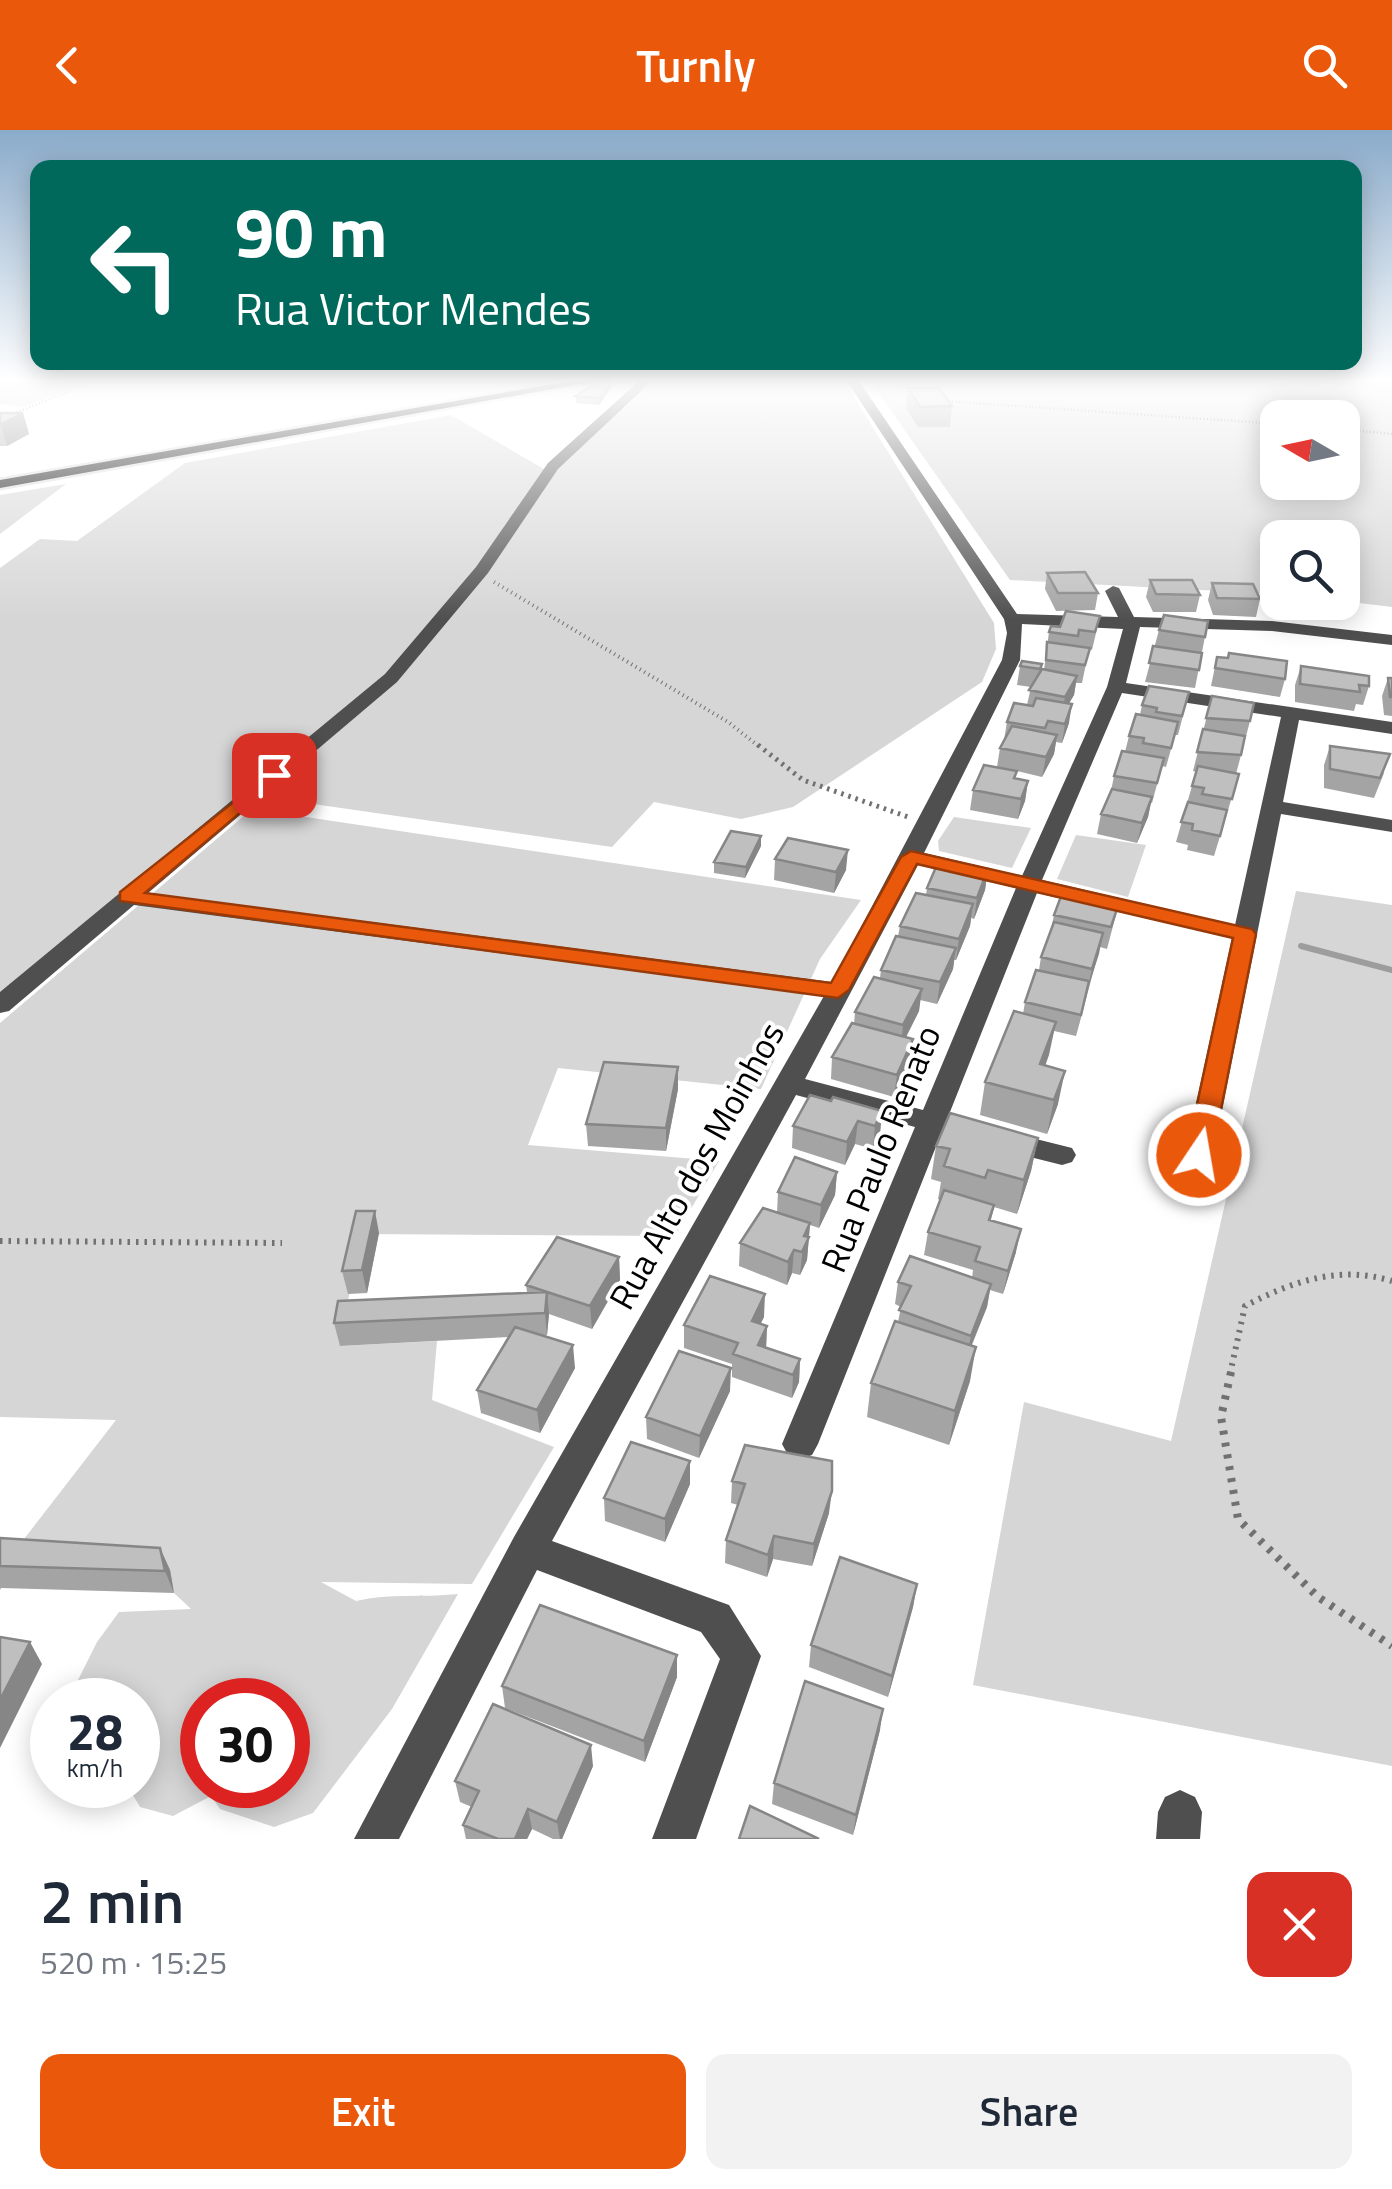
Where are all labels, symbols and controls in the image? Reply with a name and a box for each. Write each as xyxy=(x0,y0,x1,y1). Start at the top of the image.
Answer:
text: Turnly xyxy=(636,31,756,99)
icon: back xyxy=(40,38,95,93)
icon: search xyxy=(1297,38,1352,93)
text: 90 m xyxy=(235,178,388,284)
icon: left xyxy=(70,200,200,330)
text: Rua Victor Mendes xyxy=(235,274,592,342)
north arrow xyxy=(1260,400,1360,500)
map controls xyxy=(1260,400,1360,620)
button: search xyxy=(1260,520,1360,620)
pin xyxy=(232,733,317,818)
icon: arrive xyxy=(247,748,302,803)
street label: Rua Alto dos Moinhos xyxy=(595,1012,798,1319)
street label: Rua Paulo Renato xyxy=(806,1017,954,1280)
position arrow xyxy=(1147,1103,1251,1207)
speed limit sign: 30 xyxy=(180,1678,310,1808)
text: 28 xyxy=(67,1693,123,1769)
text: km/h xyxy=(67,1749,123,1787)
text: 2 min xyxy=(40,1855,184,1946)
button: close xyxy=(1247,1872,1352,1977)
text: 520 m · 15:25 xyxy=(40,1938,227,1986)
button: Exit xyxy=(40,2054,686,2169)
button: Share xyxy=(706,2054,1352,2169)

